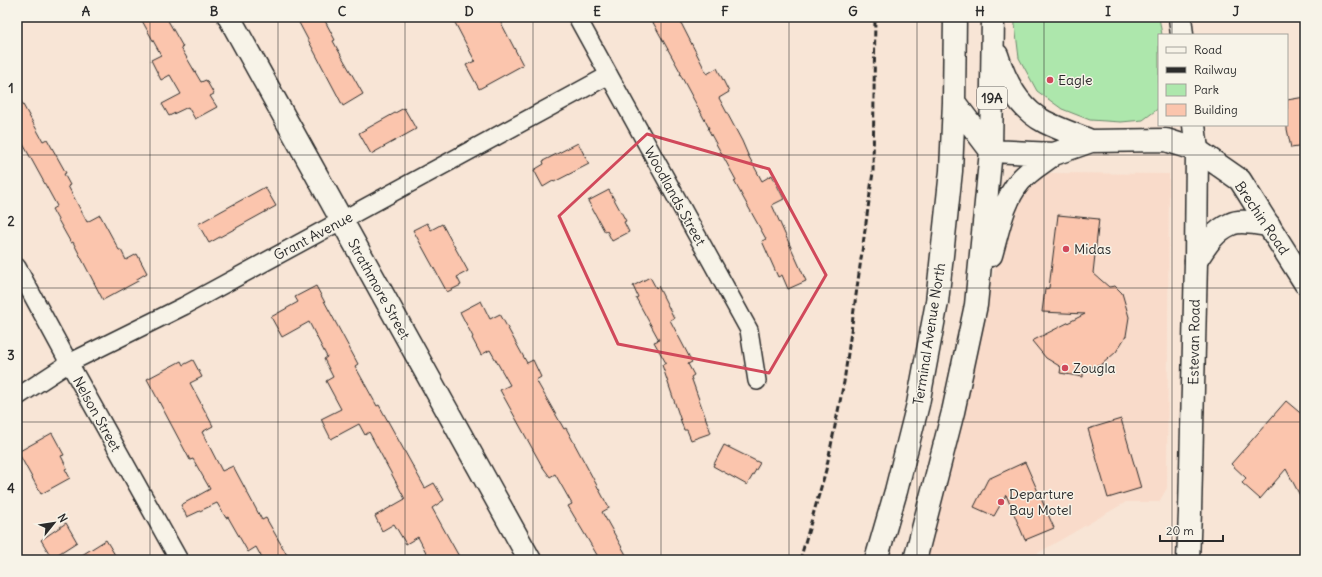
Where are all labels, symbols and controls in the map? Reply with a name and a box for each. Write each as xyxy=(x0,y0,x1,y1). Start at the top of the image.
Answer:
text: A xyxy=(82,3,91,20)
text: B xyxy=(210,3,219,20)
text: C xyxy=(338,3,347,20)
text: D xyxy=(464,3,474,20)
text: E xyxy=(593,3,601,20)
text: F xyxy=(721,3,729,20)
text: G xyxy=(848,3,858,20)
text: H xyxy=(975,3,985,20)
text: I xyxy=(1105,3,1111,20)
text: J xyxy=(1233,3,1240,20)
legend xyxy=(1158,34,1288,126)
text: Road xyxy=(1194,42,1222,57)
text: Railway xyxy=(1194,62,1237,77)
place label: Eagle xyxy=(1058,71,1092,89)
marker: Eagle xyxy=(1045,75,1055,85)
text: 1 xyxy=(8,80,14,97)
text: Park xyxy=(1194,82,1219,97)
road number: 19A xyxy=(977,87,1007,109)
text: Building xyxy=(1194,102,1238,117)
street label: Woodlands Street xyxy=(640,143,710,249)
street label: Brechin Road xyxy=(1231,178,1293,258)
street label: Grant Avenue xyxy=(271,208,355,264)
text: 2 xyxy=(7,213,15,230)
street label: Strathmore Street xyxy=(344,236,414,343)
place label: Midas xyxy=(1074,240,1111,258)
marker: Midas xyxy=(1061,244,1071,254)
street label: Terminal Avenue North xyxy=(909,262,949,406)
street label: Estevan Road xyxy=(1184,299,1204,385)
text: 3 xyxy=(7,347,15,364)
place label: Zougla xyxy=(1073,359,1116,377)
marker: Zougla xyxy=(1060,363,1070,373)
street label: Nelson Street xyxy=(69,373,125,455)
text: 4 xyxy=(7,480,15,497)
place label: Departure Bay Motel xyxy=(1009,485,1074,519)
marker: Departure Bay Motel xyxy=(996,497,1006,507)
north arrow xyxy=(34,503,74,543)
text: N xyxy=(55,511,71,525)
scale bar xyxy=(1160,517,1223,543)
text: 20 m xyxy=(1166,523,1194,538)

